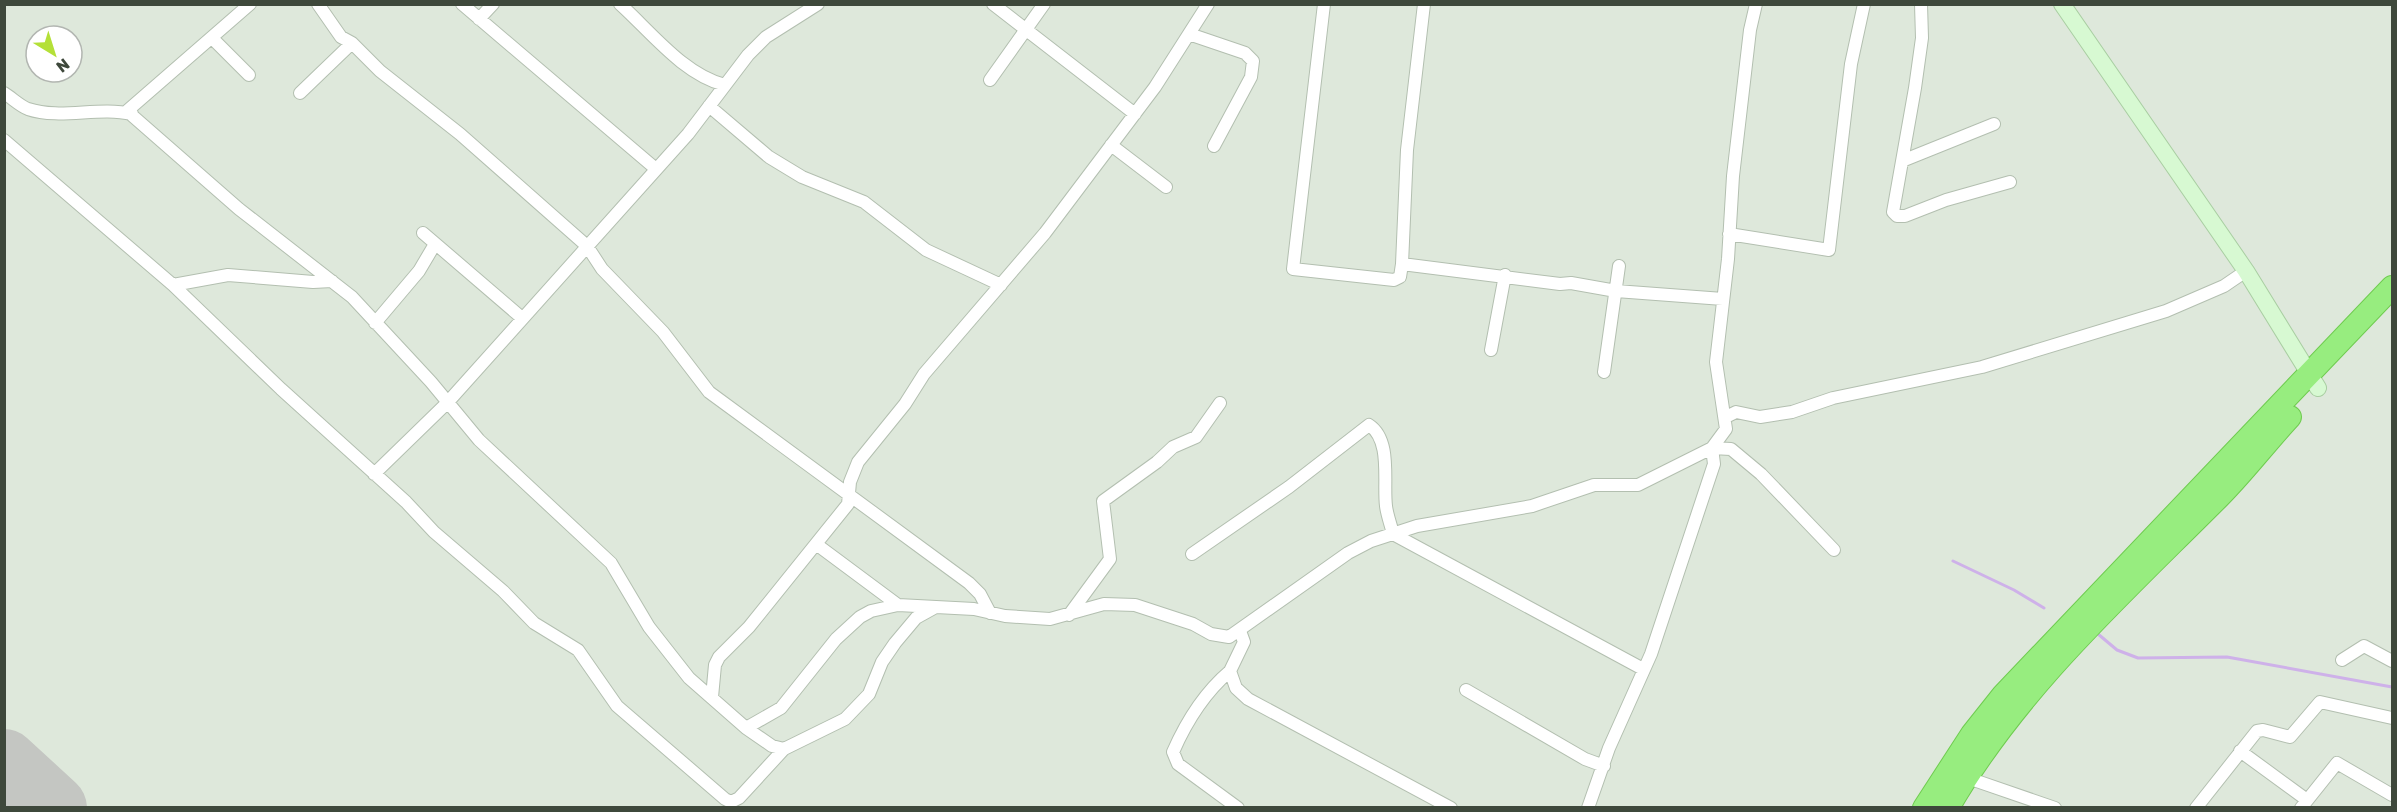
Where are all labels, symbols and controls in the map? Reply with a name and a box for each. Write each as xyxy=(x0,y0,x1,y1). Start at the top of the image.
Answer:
north arrow xyxy=(24,24,84,84)
text: N xyxy=(53,54,73,76)

